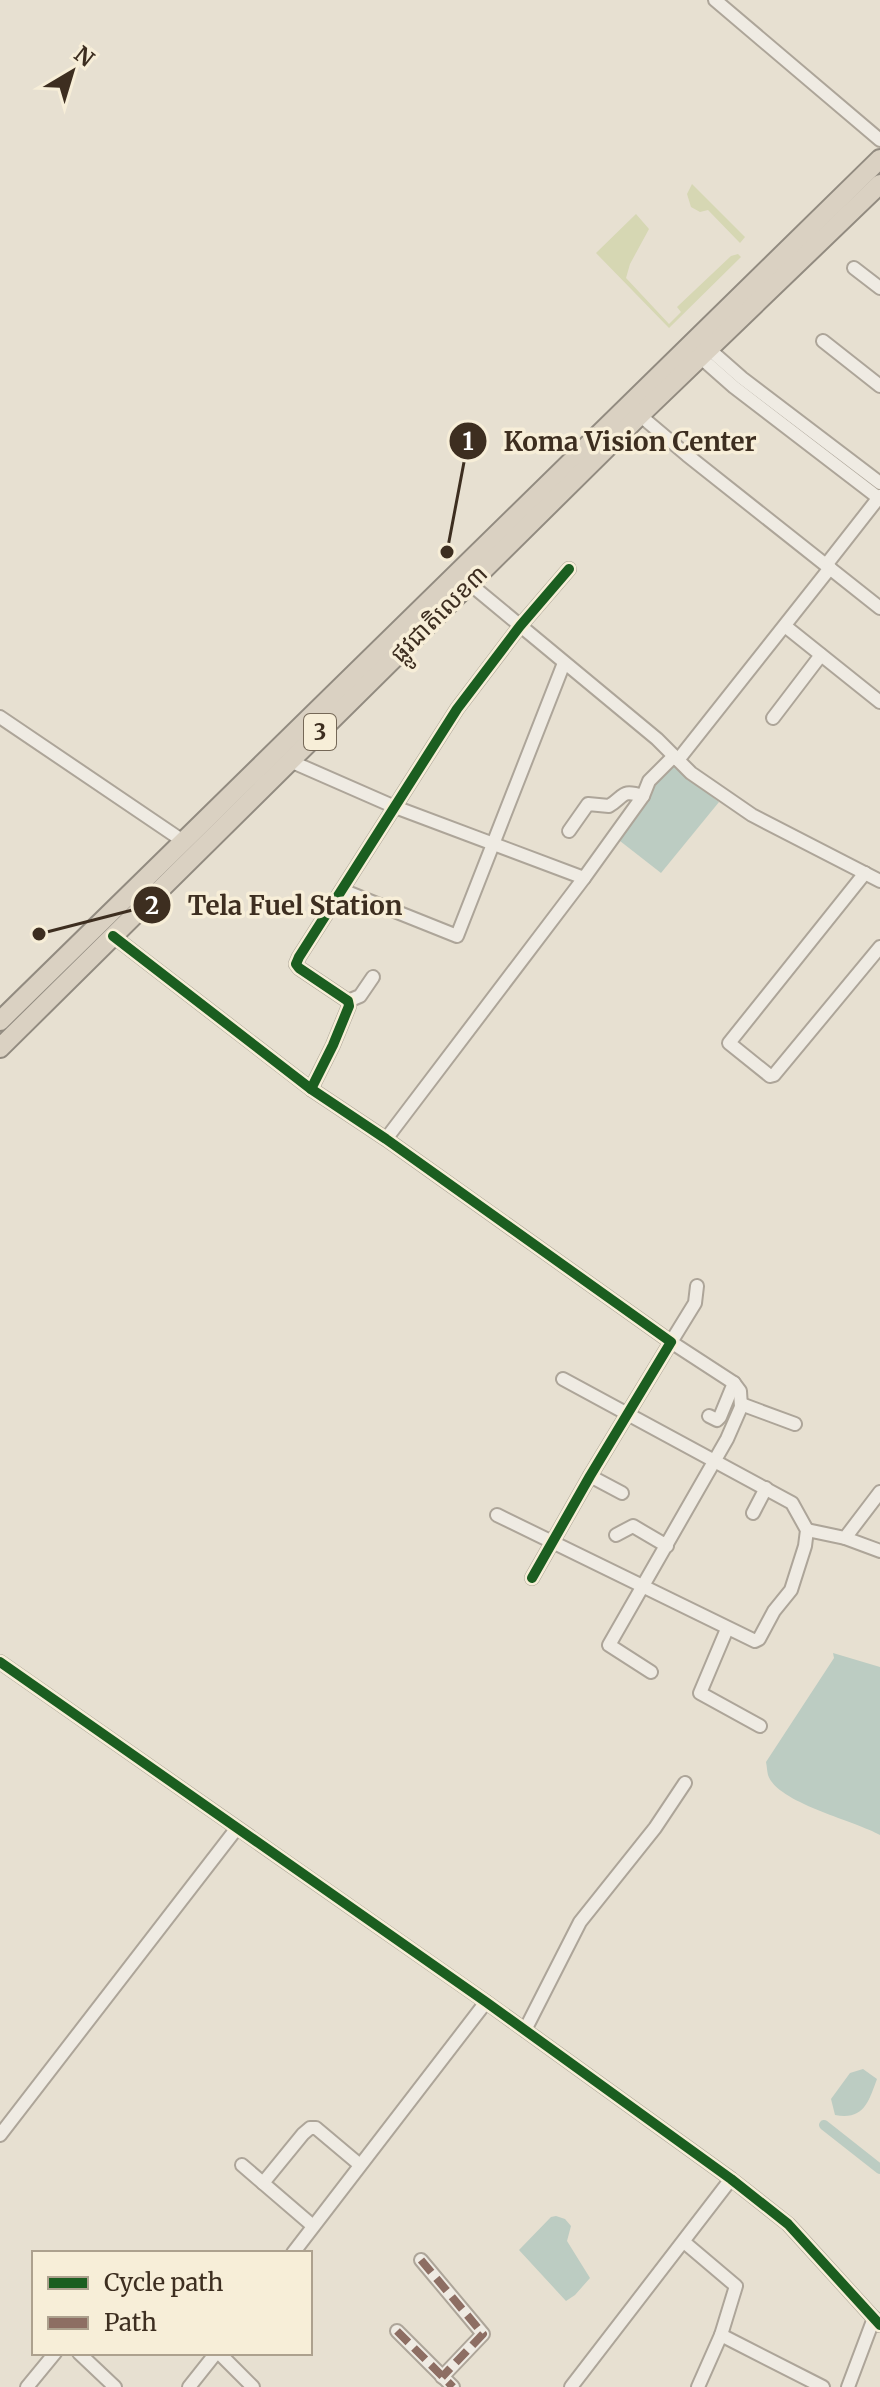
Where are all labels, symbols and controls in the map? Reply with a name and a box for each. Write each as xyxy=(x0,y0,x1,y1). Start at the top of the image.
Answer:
north arrow xyxy=(32,32,112,112)
text: N xyxy=(69,40,100,73)
callout: Koma Vision Center xyxy=(448,416,773,466)
text: Koma Vision Center xyxy=(503,425,757,458)
text: 1 xyxy=(462,426,474,457)
street label: ផ្លូវជាតិលេខ៣ xyxy=(383,558,499,674)
road number: 3 xyxy=(304,714,336,750)
callout: Tela Fuel Station xyxy=(132,880,419,930)
text: Tela Fuel Station xyxy=(188,889,403,922)
text: 2 xyxy=(145,890,159,921)
legend xyxy=(32,2251,312,2355)
text: Cycle path xyxy=(104,2267,223,2298)
text: Path xyxy=(104,2307,157,2338)

